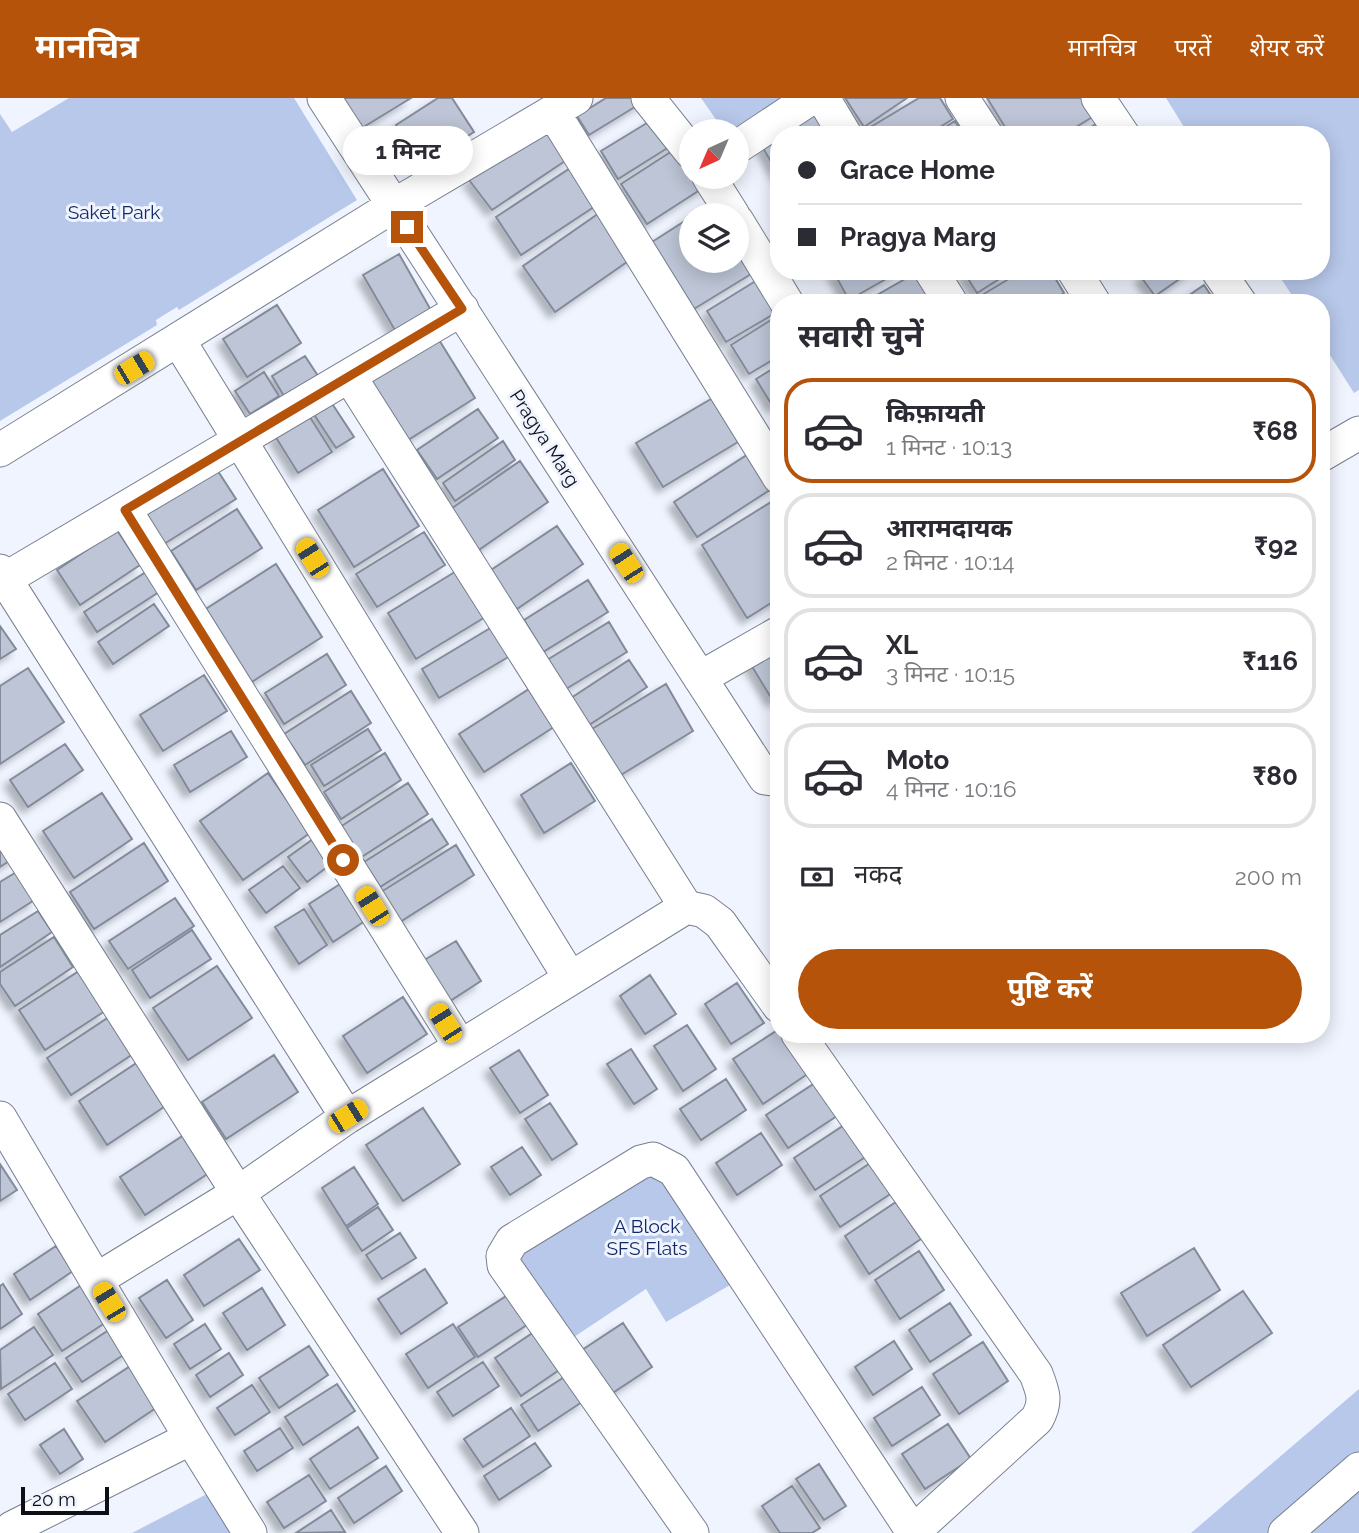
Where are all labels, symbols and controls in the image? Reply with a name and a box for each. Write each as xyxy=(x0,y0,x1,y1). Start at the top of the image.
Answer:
text: मानचित्र xyxy=(35,27,139,66)
text: मानचित्र xyxy=(1068,33,1136,62)
text: परतें xyxy=(1174,33,1212,62)
text: शेयर करें xyxy=(1250,33,1324,62)
north arrow xyxy=(679,119,749,189)
map controls xyxy=(679,119,749,273)
callout: 1 मिनट xyxy=(342,125,472,174)
text: 1 मिनट xyxy=(375,137,441,164)
text: Grace Home xyxy=(840,155,995,185)
park label: Saket Park xyxy=(68,201,160,223)
button: layers xyxy=(679,203,749,273)
route end xyxy=(391,211,423,243)
text: Pragya Marg xyxy=(840,222,996,252)
text: सवारी चुनें xyxy=(798,317,923,354)
car xyxy=(111,348,158,388)
street label: Pragya Marg xyxy=(506,386,584,490)
text: किफ़ायती xyxy=(886,398,985,428)
icon: car xyxy=(802,399,865,462)
text: ₹68 xyxy=(1253,416,1298,446)
text: 1 मिनट · 10:13 xyxy=(886,433,1012,460)
text: आरामदायक xyxy=(886,513,1012,543)
icon: car xyxy=(802,514,865,577)
text: ₹92 xyxy=(1254,531,1298,561)
car xyxy=(292,535,333,581)
car xyxy=(606,540,647,586)
text: 2 मिनट · 10:14 xyxy=(886,548,1015,575)
icon: car xyxy=(802,629,865,692)
text: XL xyxy=(886,630,918,660)
text: ₹116 xyxy=(1243,646,1298,676)
text: 3 मिनट · 10:15 xyxy=(886,660,1015,687)
icon: car xyxy=(802,744,865,807)
text: Moto xyxy=(886,745,949,775)
text: ₹80 xyxy=(1252,761,1298,791)
text: 4 मिनट · 10:16 xyxy=(886,775,1017,802)
route start xyxy=(327,844,359,876)
icon: cash xyxy=(798,858,836,896)
text: नकद xyxy=(854,859,902,889)
text: 200 m xyxy=(1235,863,1302,890)
car xyxy=(352,883,393,929)
button: पुष्टि करें xyxy=(798,949,1302,1029)
car xyxy=(425,1000,466,1046)
car xyxy=(325,1096,372,1136)
park label: A Block SFS Flats xyxy=(607,1215,687,1259)
car xyxy=(90,1279,129,1325)
scale bar xyxy=(21,1484,108,1516)
text: 20 m xyxy=(32,1488,76,1510)

